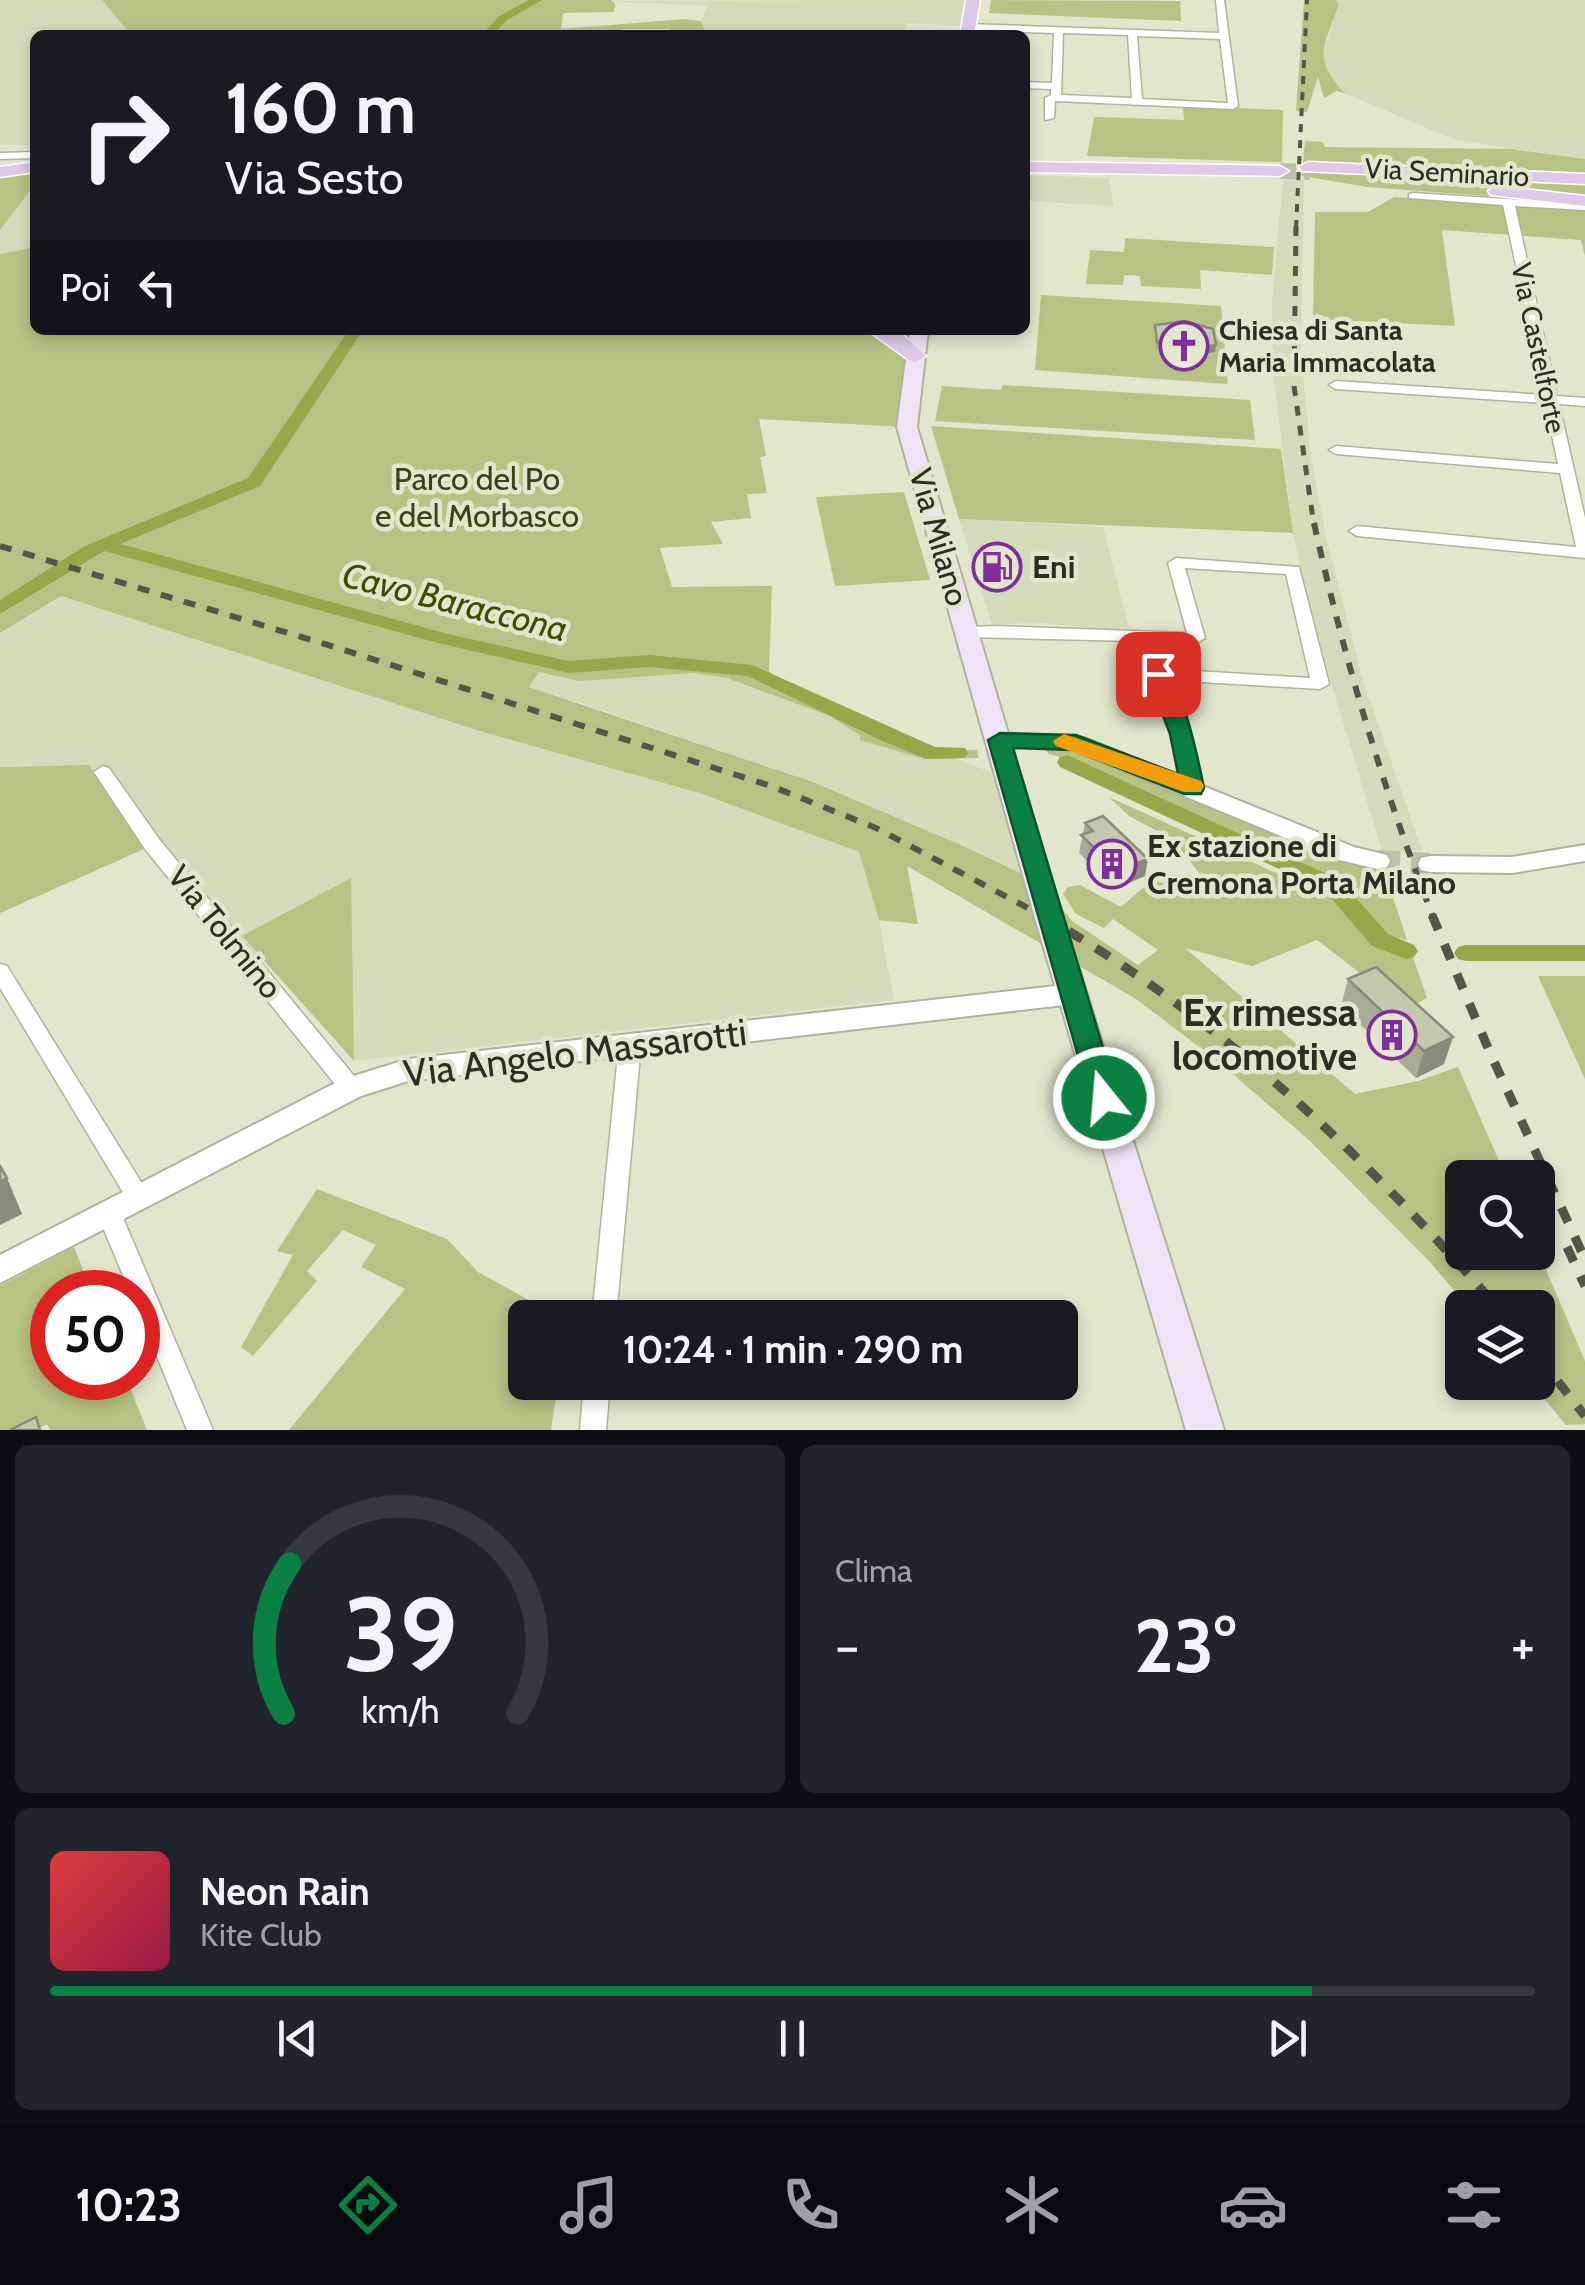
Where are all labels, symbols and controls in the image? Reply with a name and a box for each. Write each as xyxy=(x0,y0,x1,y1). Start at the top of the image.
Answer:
text: 160 m xyxy=(225,65,416,151)
icon: right xyxy=(60,70,190,200)
text: Via Sesto xyxy=(225,151,403,205)
street label: Via Seminario xyxy=(1364,151,1530,193)
icon: left xyxy=(130,260,185,315)
street label: Via Castelforte xyxy=(1504,260,1574,436)
text: Poi xyxy=(60,264,110,311)
place label: Chiesa di Santa Maria Immacolata xyxy=(1219,313,1436,379)
church icon: Chiesa di Santa Maria Immacolata xyxy=(1158,320,1210,372)
park label: Parco del Po e del Morbasco xyxy=(375,459,579,535)
street label: Via Milano xyxy=(901,464,978,610)
fuel station icon: Eni xyxy=(971,541,1023,593)
place label: Eni xyxy=(1032,547,1075,586)
water label: Cavo Baraccona xyxy=(338,553,572,650)
pin xyxy=(1116,632,1201,717)
icon: arrive xyxy=(1131,647,1186,702)
place label: Ex stazione di Cremona Porta Milano xyxy=(1147,826,1456,902)
building icon: Ex stazione di Cremona Porta Milano xyxy=(1086,838,1138,890)
street label: Via Tolmino xyxy=(160,857,291,1006)
place label: Ex rimessa locomotive xyxy=(1172,989,1357,1080)
street label: Via Angelo Massarotti xyxy=(401,1008,749,1097)
building icon: Ex rimessa locomotive xyxy=(1366,1009,1418,1061)
position arrow xyxy=(1052,1046,1156,1150)
map controls xyxy=(1445,1160,1555,1400)
button: search xyxy=(1445,1160,1555,1270)
speed limit sign: 50 xyxy=(30,1270,160,1400)
button: layers xyxy=(1445,1290,1555,1400)
text: 10:24 · 1 min · 290 m xyxy=(623,1326,963,1373)
text: Clima xyxy=(835,1551,912,1590)
text: 39 xyxy=(343,1571,457,1697)
text: 23° xyxy=(1134,1600,1236,1691)
text: − xyxy=(835,1612,859,1679)
text: + xyxy=(1511,1612,1535,1679)
text: km/h xyxy=(361,1689,439,1732)
text: Neon Rain xyxy=(200,1868,370,1915)
text: Kite Club xyxy=(200,1915,322,1954)
icon: previous xyxy=(270,2011,325,2066)
icon: pause xyxy=(765,2011,820,2066)
icon: next xyxy=(1260,2011,1315,2066)
icon: directions xyxy=(333,2170,403,2240)
icon: music xyxy=(554,2170,624,2240)
icon: phone xyxy=(776,2170,846,2240)
icon: climate xyxy=(997,2170,1067,2240)
icon: car xyxy=(1218,2170,1288,2240)
icon: filters xyxy=(1439,2170,1509,2240)
text: 10:23 xyxy=(76,2178,182,2232)

